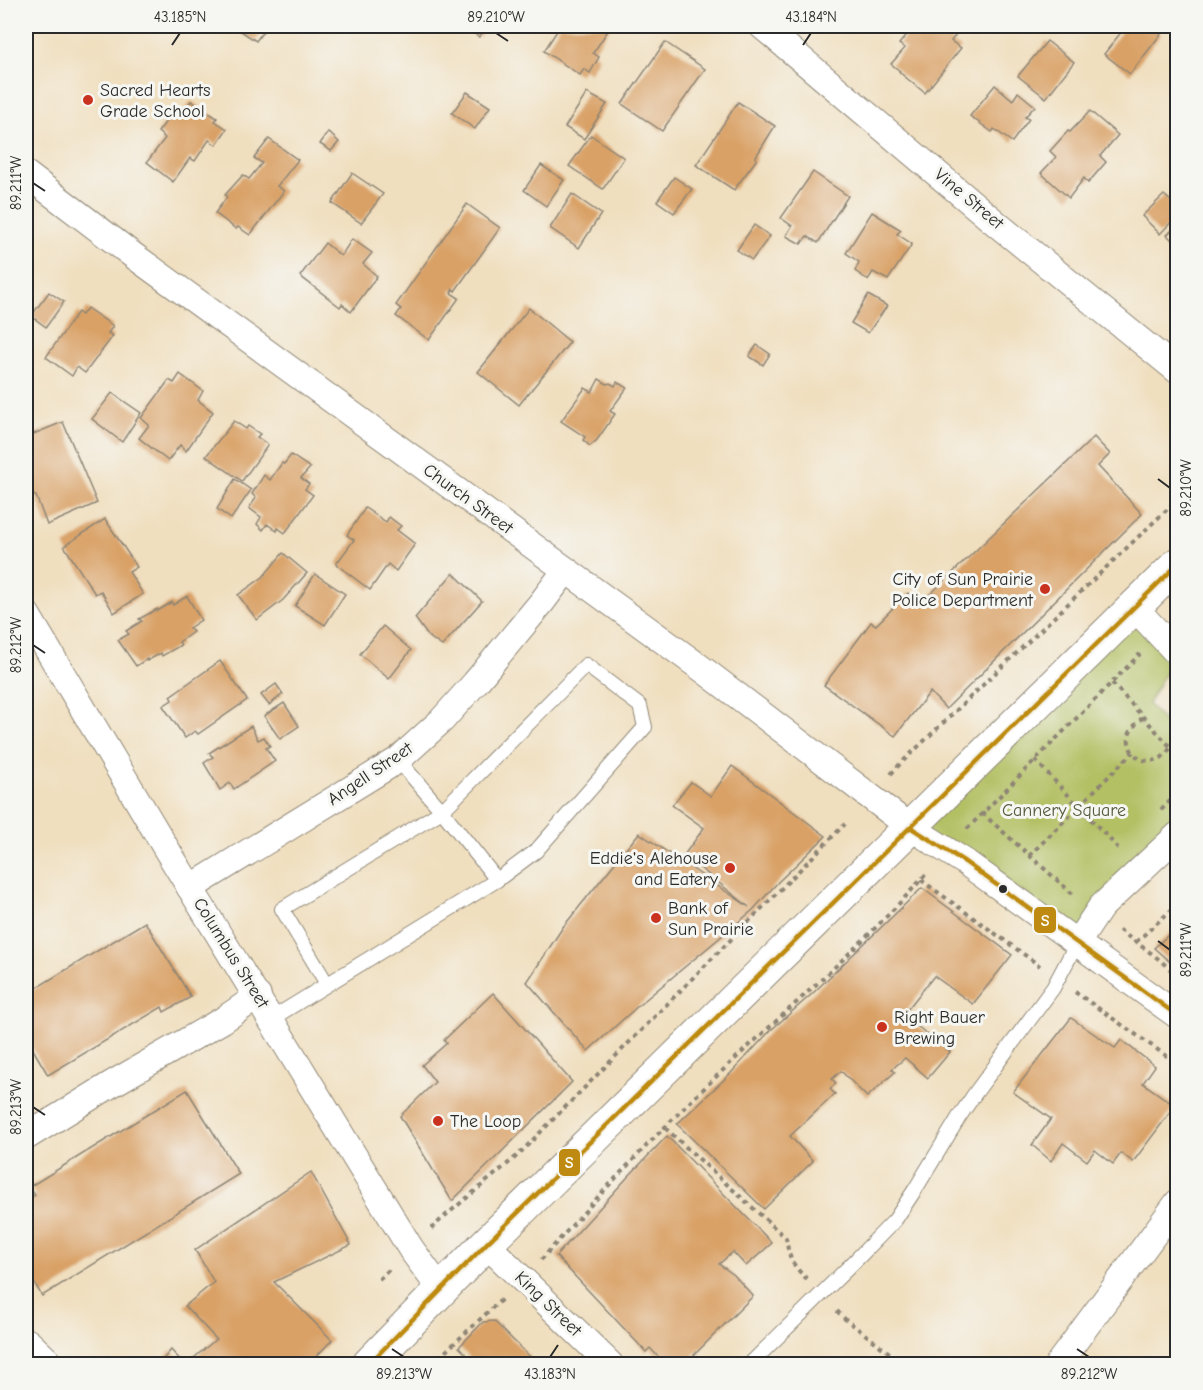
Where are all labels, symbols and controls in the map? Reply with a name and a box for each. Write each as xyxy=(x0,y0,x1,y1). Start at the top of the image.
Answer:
text: 43.185°N xyxy=(154,8,206,26)
text: 89.210°W xyxy=(467,8,525,26)
text: 43.184°N xyxy=(785,8,837,26)
place label: Sacred Hearts Grade School xyxy=(100,80,210,122)
marker: Sacred Hearts Grade School xyxy=(81,93,95,107)
text: 89.211°W xyxy=(7,156,25,210)
street label: Vine Street xyxy=(930,164,1008,235)
street label: Church Street xyxy=(419,459,518,539)
text: 89.210°W xyxy=(1177,459,1195,517)
place label: City of Sun Prairie Police Department xyxy=(892,569,1034,611)
marker: City of Sun Prairie Police Department xyxy=(1038,582,1052,596)
text: 89.212°W xyxy=(7,617,25,673)
street label: Angell Street xyxy=(324,737,417,810)
park label: Cannery Square xyxy=(1002,800,1126,821)
place label: Eddie's Alehouse and Eatery xyxy=(590,848,719,890)
marker: Eddie's Alehouse and Eatery xyxy=(723,861,737,875)
unlabelled marker xyxy=(997,883,1009,895)
street label: Columbus Street xyxy=(189,894,274,1013)
place label: Bank of Sun Prairie xyxy=(668,898,754,940)
line badge: S xyxy=(1033,906,1057,934)
marker: Bank of Sun Prairie xyxy=(649,911,663,925)
text: S xyxy=(1041,912,1050,930)
text: 89.211°W xyxy=(1177,923,1195,977)
place label: Right Bauer Brewing xyxy=(894,1007,986,1049)
marker: Right Bauer Brewing xyxy=(875,1020,889,1034)
text: 89.213°W xyxy=(7,1079,25,1135)
place label: The Loop xyxy=(450,1111,521,1132)
marker: The Loop xyxy=(431,1114,445,1128)
line badge: S xyxy=(558,1148,581,1177)
text: S xyxy=(565,1154,574,1172)
street label: King Street xyxy=(510,1267,586,1342)
text: 89.213°W xyxy=(376,1365,432,1383)
text: 43.183°N xyxy=(524,1365,576,1383)
text: 89.212°W xyxy=(1061,1365,1117,1383)

